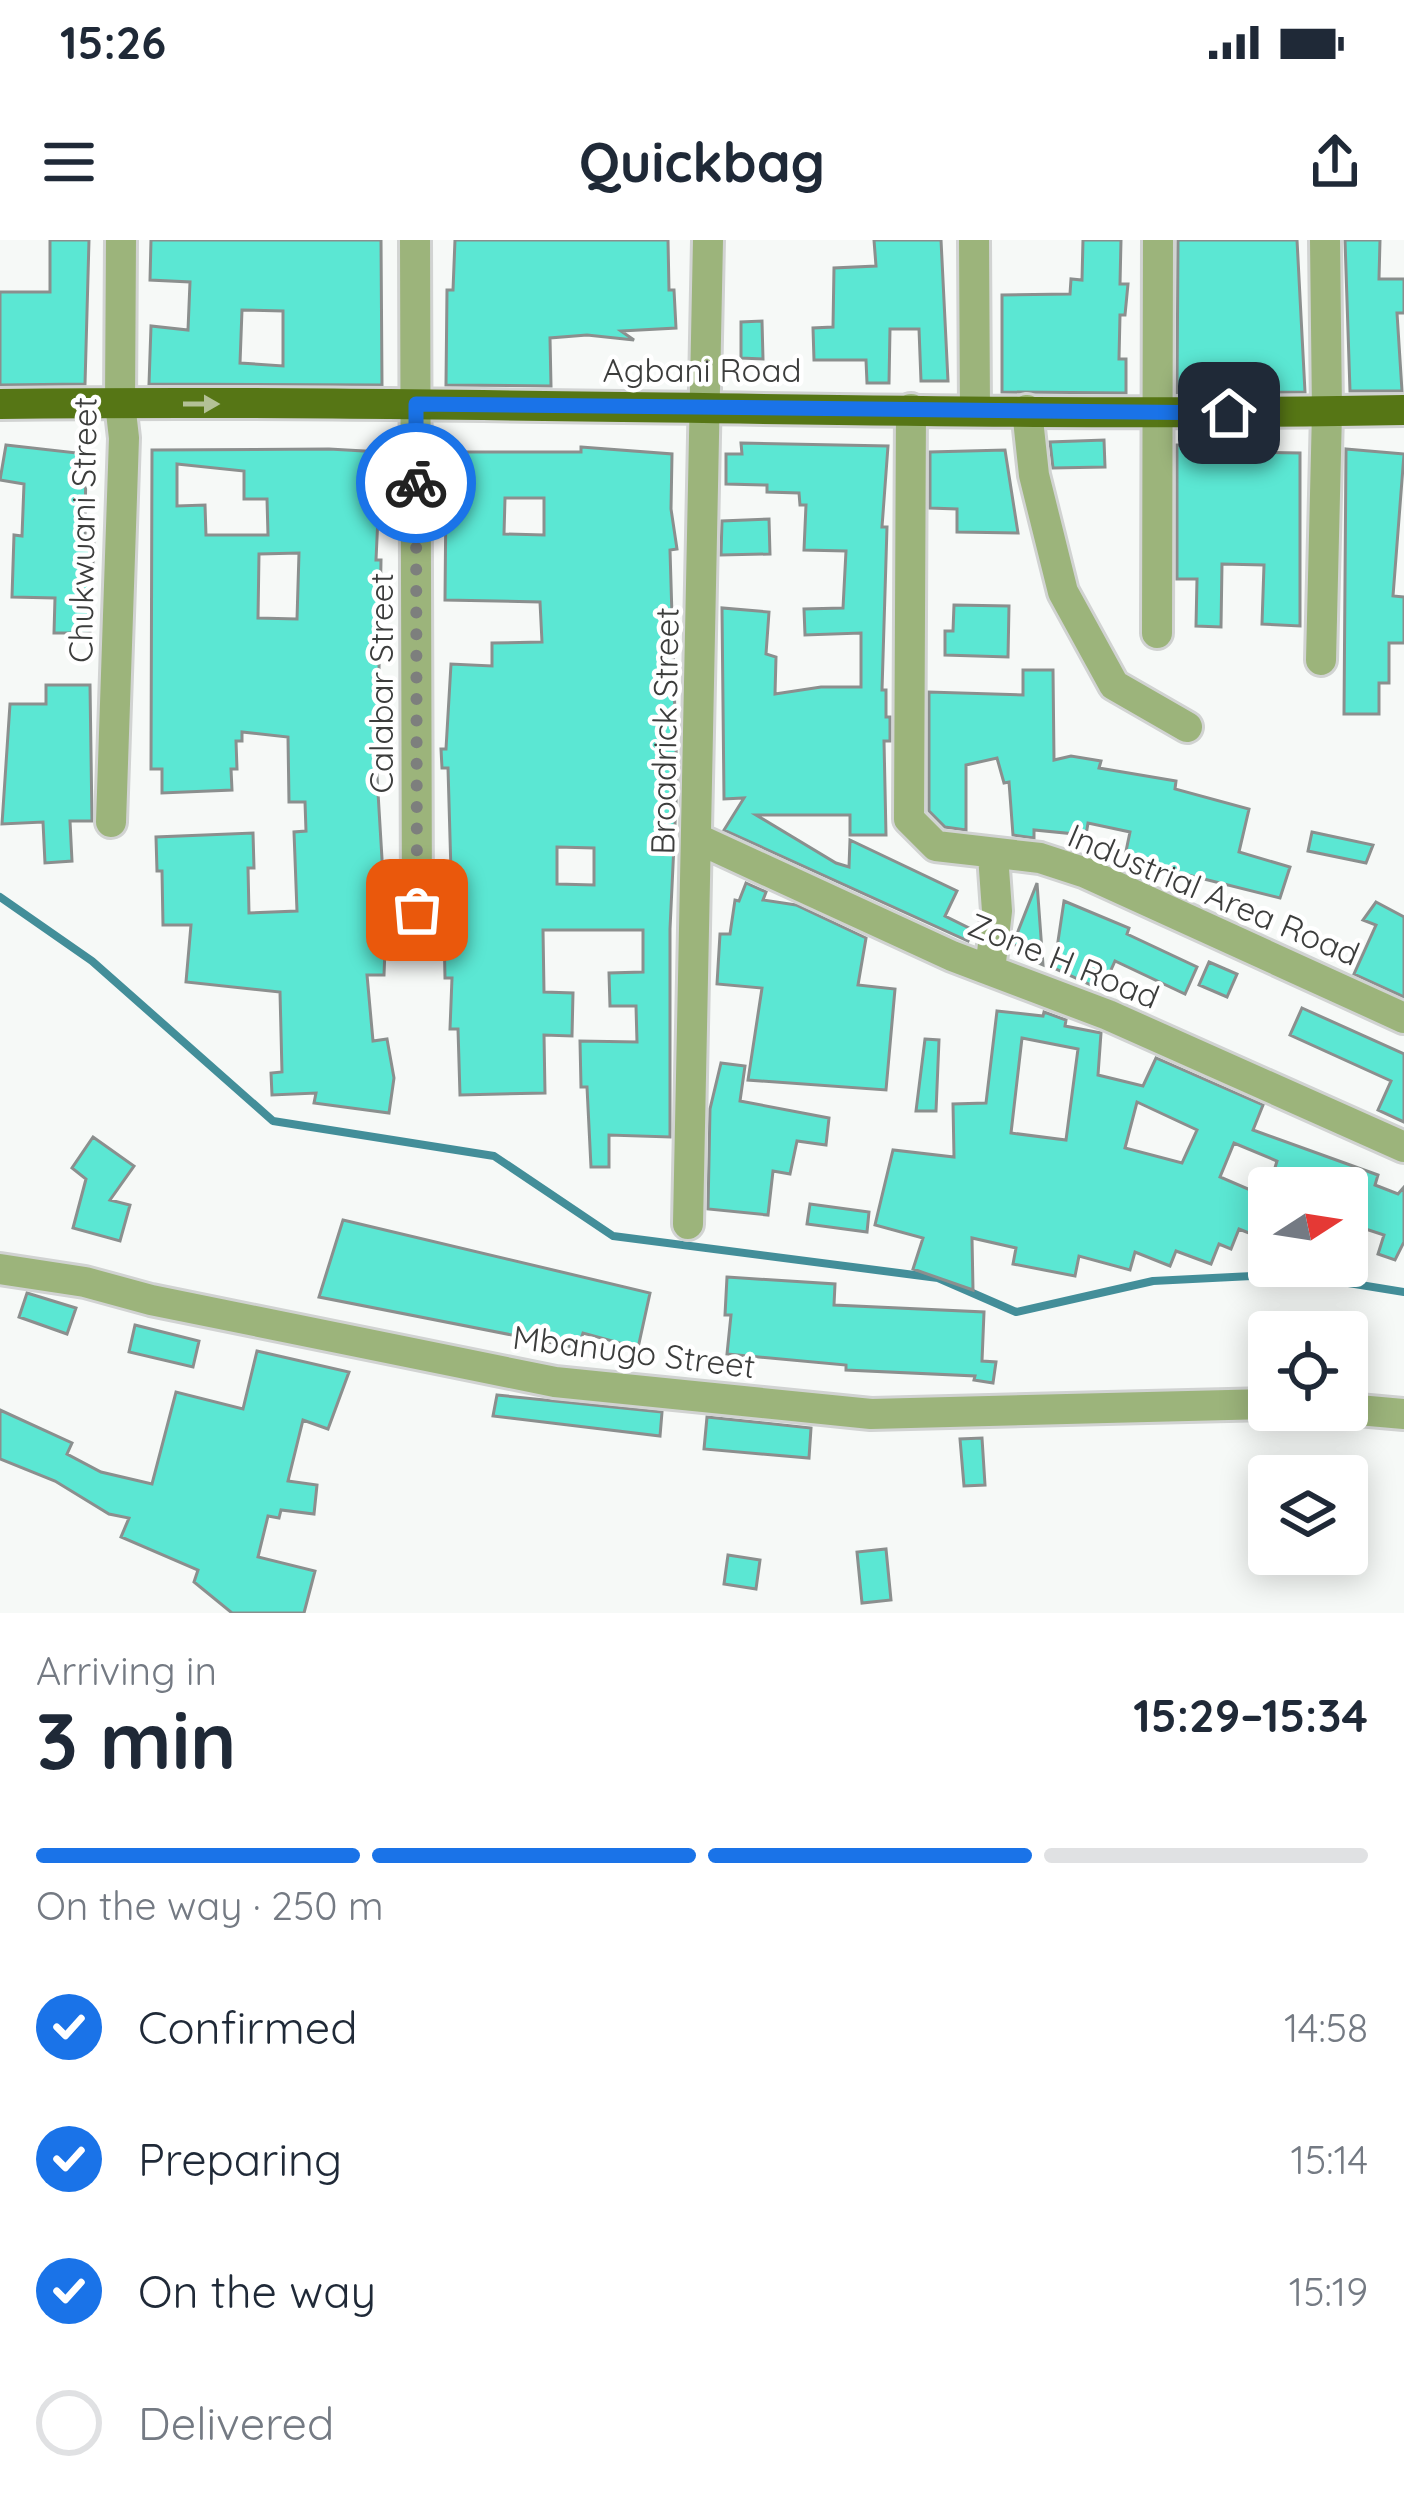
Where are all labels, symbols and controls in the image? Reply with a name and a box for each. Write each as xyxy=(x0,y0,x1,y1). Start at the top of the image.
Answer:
text: 15:26 xyxy=(60,14,166,70)
text: Quickbag xyxy=(579,128,825,196)
icon: menu xyxy=(36,129,102,195)
icon: share xyxy=(1302,129,1368,195)
street label: Agbani Road xyxy=(603,349,801,390)
pin xyxy=(1178,362,1280,464)
icon: home xyxy=(1196,380,1262,446)
one-way arrow xyxy=(183,394,221,413)
street label: Chukwuani Street xyxy=(59,397,105,663)
courier xyxy=(356,423,476,543)
icon: bike xyxy=(383,450,449,516)
street label: Calabar Street xyxy=(360,572,401,794)
street label: Broadrick Street xyxy=(641,607,687,855)
street label: Industrial Area Road xyxy=(1062,814,1366,974)
pin xyxy=(366,859,468,961)
icon: bag xyxy=(384,877,450,943)
street label: Zone H Road xyxy=(962,903,1166,1017)
north arrow xyxy=(1248,1167,1368,1287)
map controls xyxy=(1248,1167,1368,1575)
button: locate xyxy=(1248,1311,1368,1431)
street label: Mbanugo Street xyxy=(510,1316,758,1386)
button: layers xyxy=(1248,1455,1368,1575)
text: Arriving in xyxy=(36,1646,217,1695)
text: 15:29–15:34 xyxy=(1133,1687,1368,1743)
text: 3 min xyxy=(36,1691,237,1789)
text: On the way · 250 m xyxy=(36,1881,384,1930)
icon: check xyxy=(36,1994,102,2060)
text: Confirmed xyxy=(138,1999,357,2055)
text: 14:58 xyxy=(1284,2003,1368,2052)
icon: check xyxy=(36,2126,102,2192)
text: Preparing xyxy=(138,2131,342,2187)
text: 15:14 xyxy=(1291,2135,1368,2184)
icon: check xyxy=(36,2258,102,2324)
text: On the way xyxy=(138,2263,376,2319)
text: 15:19 xyxy=(1289,2267,1368,2316)
text: Delivered xyxy=(138,2395,334,2451)

